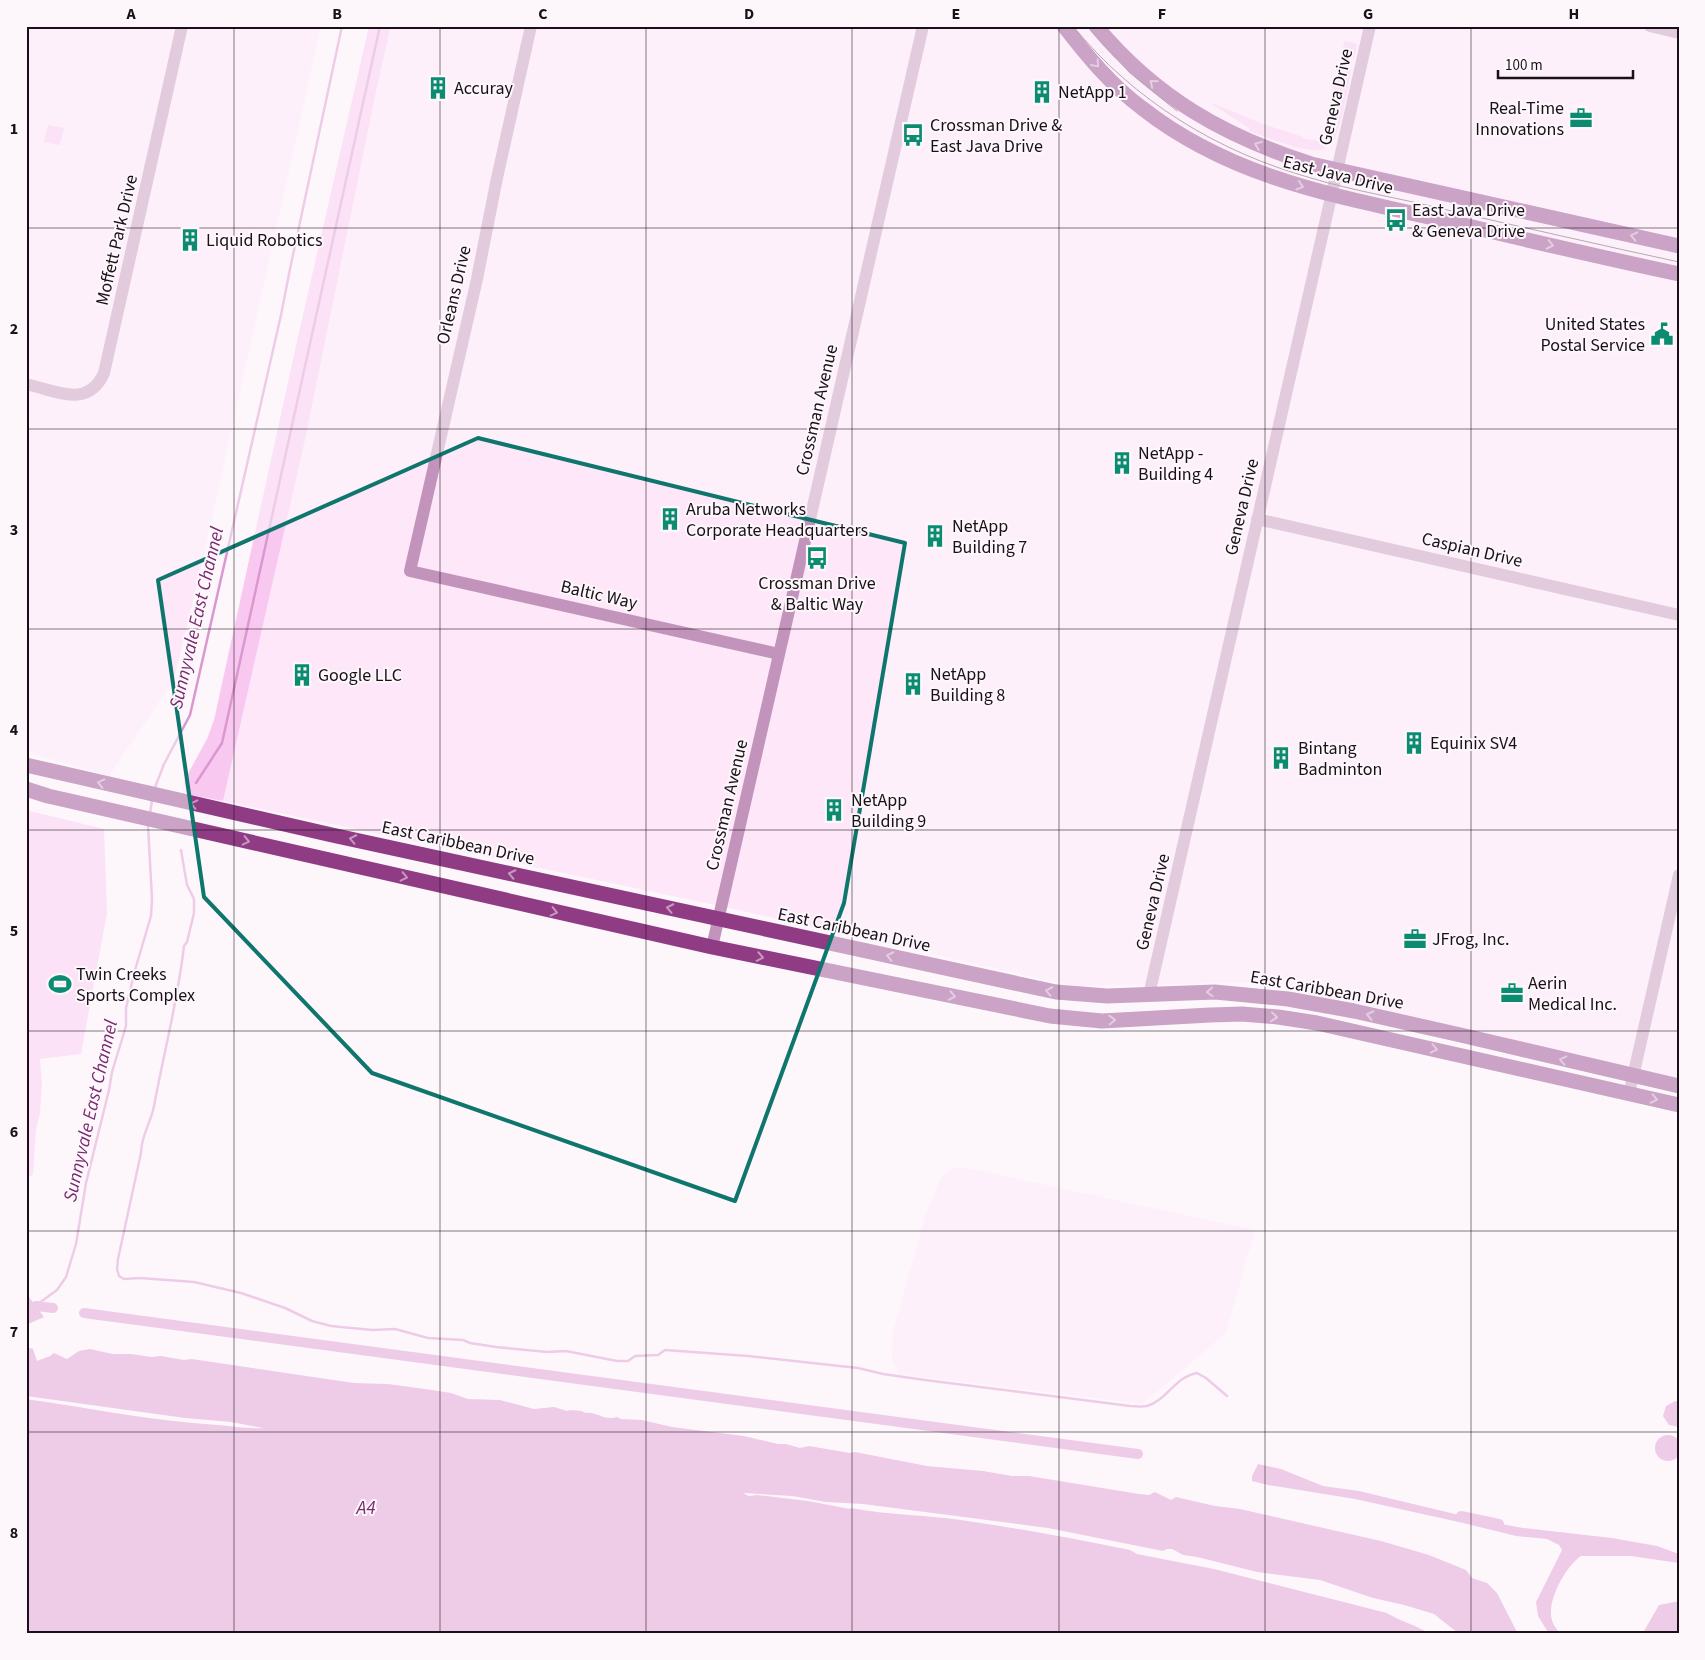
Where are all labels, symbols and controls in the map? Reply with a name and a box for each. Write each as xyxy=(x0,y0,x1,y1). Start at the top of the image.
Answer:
text: A xyxy=(125,3,136,25)
text: B xyxy=(332,3,342,25)
text: C xyxy=(538,3,548,25)
text: D xyxy=(744,3,754,25)
text: E xyxy=(952,3,960,25)
text: F xyxy=(1158,3,1166,25)
text: G xyxy=(1363,3,1373,25)
text: H xyxy=(1569,3,1579,25)
street label: Geneva Drive xyxy=(1313,46,1359,148)
scale bar xyxy=(1498,48,1632,80)
text: 100 m xyxy=(1505,55,1543,76)
one-way arrow xyxy=(1090,58,1099,67)
building icon: Accuray xyxy=(425,75,451,101)
place label: Accuray xyxy=(454,76,513,101)
building icon: NetApp 1 xyxy=(1029,79,1055,105)
place label: NetApp 1 xyxy=(1058,80,1127,105)
one-way arrow xyxy=(1150,80,1159,88)
place label: Real-Time Innovations xyxy=(1475,96,1564,142)
office icon: Real-Time Innovations xyxy=(1568,105,1594,131)
place label: Crossman Drive & East Java Drive xyxy=(930,113,1062,159)
text: 1 xyxy=(10,118,18,140)
bus stop icon: Crossman Drive & East Java Drive xyxy=(900,122,926,148)
one-way arrow xyxy=(1254,141,1263,152)
street label: East Java Drive xyxy=(1280,149,1396,201)
street label: Moffett Park Drive xyxy=(90,172,144,308)
one-way arrow xyxy=(1295,181,1303,191)
place label: East Java Drive & Geneva Drive xyxy=(1412,198,1525,244)
bus stop icon: East Java Drive & Geneva Drive xyxy=(1383,207,1409,233)
building icon: Liquid Robotics xyxy=(177,227,203,253)
place label: Liquid Robotics xyxy=(206,228,322,253)
one-way arrow xyxy=(1630,231,1639,242)
one-way arrow xyxy=(1546,239,1555,250)
street label: Orleans Drive xyxy=(431,243,478,347)
place label: United States Postal Service xyxy=(1541,312,1645,358)
text: 2 xyxy=(10,318,18,340)
public building icon: United States Postal Service xyxy=(1649,321,1675,347)
street label: Crossman Avenue xyxy=(790,342,844,478)
place label: NetApp - Building 4 xyxy=(1138,441,1213,487)
building icon: NetApp - Building 4 xyxy=(1109,450,1135,476)
street label: Geneva Drive xyxy=(1219,456,1265,558)
place label: Aruba Networks Corporate Headquarters xyxy=(686,497,868,543)
building icon: Aruba Networks Corporate Headquarters xyxy=(657,506,683,532)
place label: NetApp Building 7 xyxy=(952,514,1027,560)
text: 3 xyxy=(10,519,18,541)
building icon: NetApp Building 7 xyxy=(922,523,948,549)
water label: Sunnyvale East Channel xyxy=(163,524,231,712)
street label: Caspian Drive xyxy=(1419,526,1525,574)
bus stop icon: Crossman Drive & Baltic Way xyxy=(804,545,830,571)
place label: Crossman Drive & Baltic Way xyxy=(758,571,876,617)
street label: Baltic Way xyxy=(558,574,640,616)
building icon: Google LLC xyxy=(289,662,315,688)
place label: NetApp Building 8 xyxy=(930,662,1005,708)
place label: Google LLC xyxy=(318,663,402,688)
building icon: NetApp Building 8 xyxy=(900,671,926,697)
text: 4 xyxy=(10,719,19,741)
building icon: Equinix SV4 xyxy=(1401,730,1427,756)
place label: Equinix SV4 xyxy=(1430,731,1517,756)
place label: Bintang Badminton xyxy=(1298,736,1382,782)
street label: Crossman Avenue xyxy=(700,737,754,873)
building icon: Bintang Badminton xyxy=(1268,745,1294,771)
one-way arrow xyxy=(97,778,106,789)
place label: NetApp Building 9 xyxy=(851,788,926,834)
building icon: NetApp Building 9 xyxy=(821,797,847,823)
one-way arrow xyxy=(190,799,199,810)
street label: East Caribbean Drive xyxy=(379,815,537,871)
one-way arrow xyxy=(241,835,250,846)
one-way arrow xyxy=(348,835,357,845)
street label: Geneva Drive xyxy=(1130,851,1176,953)
one-way arrow xyxy=(507,869,516,880)
one-way arrow xyxy=(399,871,408,882)
street label: East Caribbean Drive xyxy=(775,902,933,958)
one-way arrow xyxy=(666,903,675,914)
one-way arrow xyxy=(550,906,559,917)
text: 5 xyxy=(10,920,18,942)
office icon: JFrog, Inc. xyxy=(1402,926,1428,952)
place label: JFrog, Inc. xyxy=(1432,927,1509,952)
one-way arrow xyxy=(756,951,764,962)
one-way arrow xyxy=(885,952,894,962)
place label: Twin Creeks Sports Complex xyxy=(76,962,195,1008)
street label: East Caribbean Drive xyxy=(1248,964,1406,1016)
sports icon: Twin Creeks Sports Complex xyxy=(47,971,73,997)
place label: Aerin Medical Inc. xyxy=(1528,971,1617,1017)
office icon: Aerin Medical Inc. xyxy=(1499,980,1525,1006)
one-way arrow xyxy=(1044,986,1053,996)
one-way arrow xyxy=(1206,987,1214,997)
one-way arrow xyxy=(947,990,956,1001)
one-way arrow xyxy=(1366,1010,1375,1021)
one-way arrow xyxy=(1271,1011,1279,1022)
one-way arrow xyxy=(1108,1015,1116,1025)
water label: Sunnyvale East Channel xyxy=(57,1017,125,1205)
one-way arrow xyxy=(1429,1043,1438,1054)
one-way arrow xyxy=(1558,1055,1567,1066)
one-way arrow xyxy=(1649,1093,1658,1104)
text: 6 xyxy=(10,1121,18,1143)
text: 7 xyxy=(10,1321,18,1343)
water label: A4 xyxy=(356,1495,375,1522)
text: 8 xyxy=(10,1522,18,1544)

